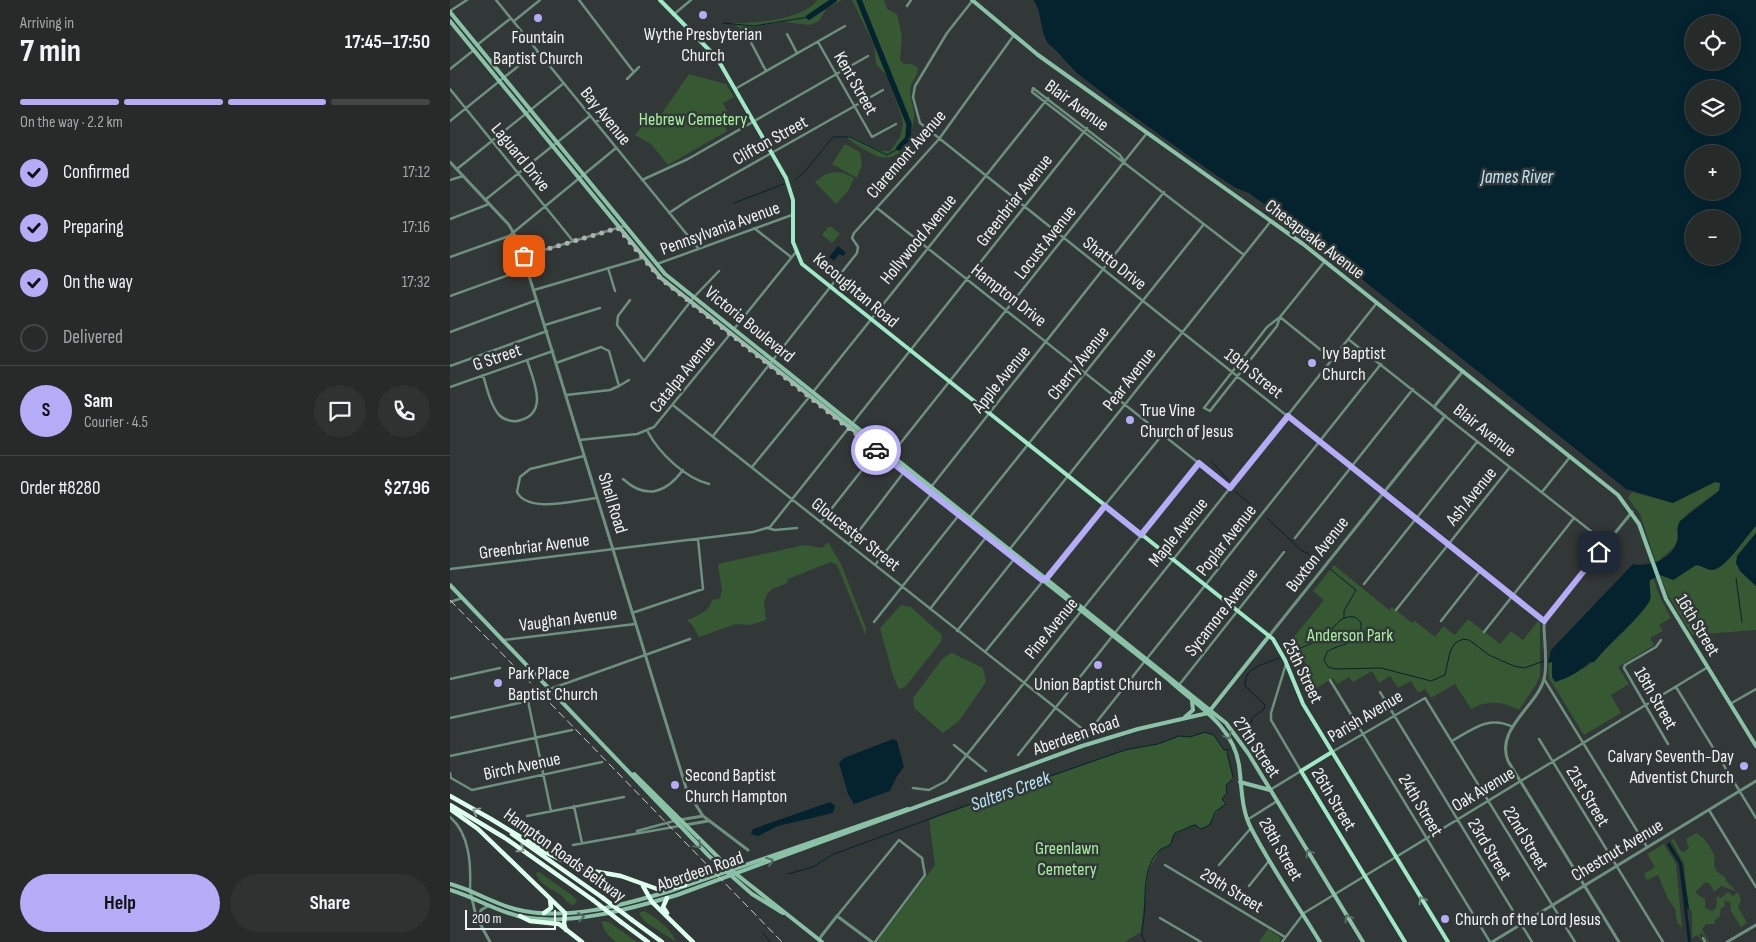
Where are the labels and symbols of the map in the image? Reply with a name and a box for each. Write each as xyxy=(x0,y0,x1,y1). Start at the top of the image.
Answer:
marker: Wythe Presbyterian Church xyxy=(697,9,709,21)
marker: Fountain Baptist Church xyxy=(532,12,544,24)
place label: Wythe Presbyterian Church xyxy=(644,24,762,66)
place label: Fountain Baptist Church xyxy=(493,27,583,69)
street label: Kent Street xyxy=(829,48,882,119)
street label: Blair Avenue xyxy=(1041,75,1113,136)
street label: Bay Avenue xyxy=(576,83,635,150)
street label: Claremont Avenue xyxy=(862,106,950,203)
park label: Hebrew Cemetery xyxy=(639,109,747,130)
street label: Clifton Street xyxy=(729,111,812,170)
street label: Laguard Drive xyxy=(487,119,555,196)
street label: Greenbriar Avenue xyxy=(972,150,1057,251)
water label: James River xyxy=(1480,166,1554,189)
street label: Hollywood Avenue xyxy=(876,190,961,289)
street label: Chesapeake Avenue xyxy=(1261,195,1369,284)
street label: Pennsylvania Avenue xyxy=(658,197,783,260)
street label: Locust Avenue xyxy=(1010,201,1081,283)
street label: Shatto Drive xyxy=(1079,232,1151,295)
pin xyxy=(503,235,545,277)
street label: Kecoughtan Road xyxy=(809,249,903,332)
street label: Hampton Drive xyxy=(967,259,1051,331)
street label: Victoria Boulevard xyxy=(701,282,799,367)
street label: Cherry Avenue xyxy=(1043,322,1114,404)
street label: Catalpa Avenue xyxy=(645,332,720,417)
street label: G Street xyxy=(470,339,525,376)
street label: Apple Avenue xyxy=(967,341,1035,418)
place label: Ivy Baptist Church xyxy=(1322,343,1386,385)
street label: Pear Avenue xyxy=(1098,344,1160,415)
street label: 19th Street xyxy=(1220,344,1288,403)
marker: Ivy Baptist Church xyxy=(1306,357,1318,369)
street label: Blair Avenue xyxy=(1449,399,1520,461)
place label: True Vine Church of Jesus xyxy=(1140,400,1233,442)
marker: True Vine Church of Jesus xyxy=(1124,414,1136,426)
courier xyxy=(851,425,901,475)
street label: Ash Avenue xyxy=(1441,463,1501,530)
street label: Shell Road xyxy=(593,470,632,536)
street label: Gloucester Street xyxy=(807,493,905,576)
street label: Maple Avenue xyxy=(1144,494,1213,571)
street label: Poplar Avenue xyxy=(1192,500,1261,580)
street label: Buxton Avenue xyxy=(1282,513,1353,596)
street label: Greenbriar Avenue xyxy=(478,529,590,564)
pin xyxy=(1578,531,1620,573)
street label: Sycamore Avenue xyxy=(1180,564,1262,661)
street label: 16th Street xyxy=(1671,591,1724,660)
street label: Pine Avenue xyxy=(1020,593,1082,663)
street label: Vaughan Avenue xyxy=(518,603,618,636)
park label: Anderson Park xyxy=(1306,625,1393,646)
street label: 25th Street xyxy=(1278,636,1327,707)
marker: Union Baptist Church xyxy=(1092,659,1104,671)
place label: Park Place Baptist Church xyxy=(508,663,598,705)
street label: 18th Street xyxy=(1629,663,1682,733)
place label: Union Baptist Church xyxy=(1034,674,1162,695)
marker: Park Place Baptist Church xyxy=(492,677,504,689)
street label: Parish Avenue xyxy=(1324,686,1407,747)
street label: Aberdeen Road xyxy=(1029,711,1122,760)
street label: 27th Street xyxy=(1229,713,1285,782)
one-way arrow xyxy=(1221,731,1231,740)
place label: Calvary Seventh-Day Adventist Church xyxy=(1608,746,1734,788)
street label: Birch Avenue xyxy=(482,748,562,785)
marker: Calvary Seventh-Day Adventist Church xyxy=(1738,760,1750,772)
street label: 21st Street xyxy=(1561,762,1614,831)
street label: Oak Avenue xyxy=(1448,763,1518,816)
street label: 26th Street xyxy=(1307,764,1361,835)
place label: Second Baptist Church Hampton xyxy=(685,765,787,807)
water label: Salters Creek xyxy=(968,766,1054,816)
street label: 24th Street xyxy=(1394,770,1448,841)
marker: Second Baptist Church Hampton xyxy=(669,779,681,791)
street label: 22nd Street xyxy=(1498,802,1553,874)
street label: Hampton Roads Beltway xyxy=(500,804,630,907)
one-way arrow xyxy=(473,807,482,817)
street label: 28th Street xyxy=(1254,814,1307,885)
street label: 23rd Street xyxy=(1463,815,1516,884)
street label: Chestnut Avenue xyxy=(1568,815,1667,886)
park label: Greenlawn Cemetery xyxy=(1035,838,1099,880)
one-way arrow xyxy=(692,839,701,848)
one-way arrow xyxy=(516,843,525,852)
street label: Aberdeen Road xyxy=(653,847,746,896)
one-way arrow xyxy=(1305,850,1315,859)
one-way arrow xyxy=(765,857,774,867)
street label: 29th Street xyxy=(1197,864,1267,918)
one-way arrow xyxy=(1419,897,1429,906)
scale bar xyxy=(465,907,556,930)
place label: Church of the Lord Jesus xyxy=(1455,909,1601,930)
one-way arrow xyxy=(577,912,585,923)
marker: Church of the Lord Jesus xyxy=(1439,913,1451,925)
one-way arrow xyxy=(1345,915,1355,924)

